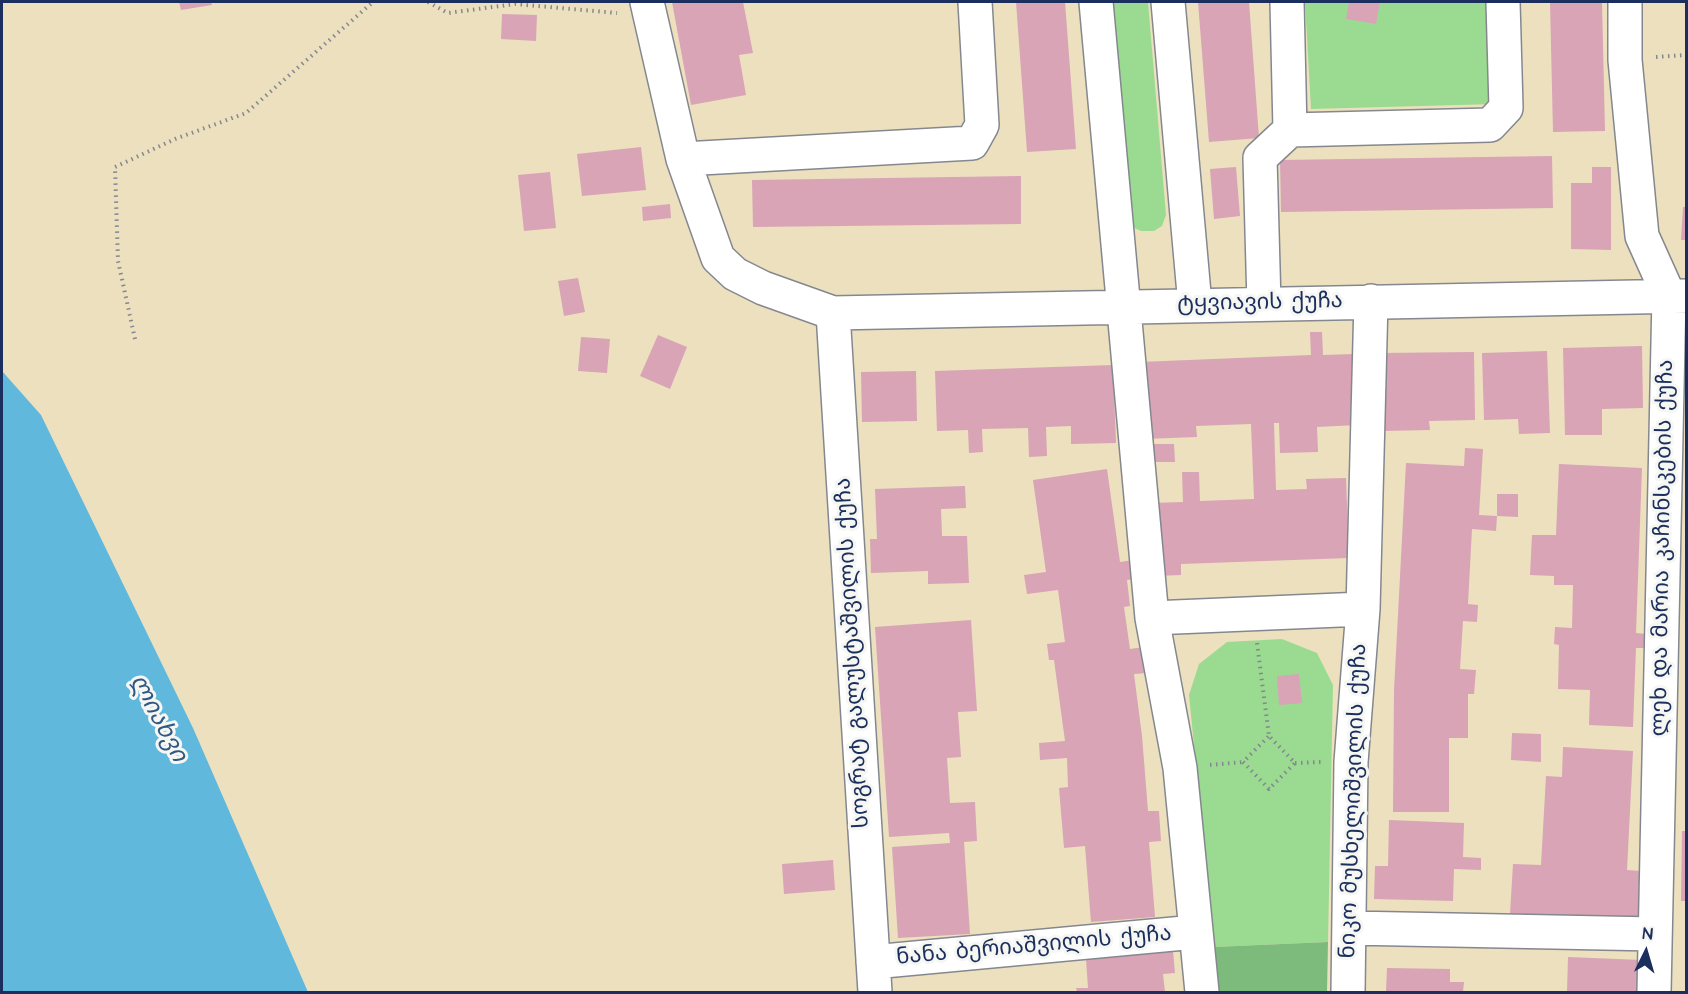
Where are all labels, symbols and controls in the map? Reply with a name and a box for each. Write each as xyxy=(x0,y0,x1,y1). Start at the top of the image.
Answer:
street label: ტყვიავის ქუჩა xyxy=(1177,289,1343,319)
street label: ლეხ და მარია კაჩინსკების ქუჩა xyxy=(1648,359,1680,737)
street label: სოგრატ გალუსტაშვილის ქუჩა xyxy=(832,477,876,829)
street label: ნიკო მუსხელიშვილის ქუჩა xyxy=(1336,643,1374,959)
water label: ლიახვი xyxy=(122,670,192,768)
street label: ნანა ბერიაშვილის ქუჩა xyxy=(895,922,1173,972)
north arrow xyxy=(1616,922,1676,982)
text: N xyxy=(1642,923,1654,945)

